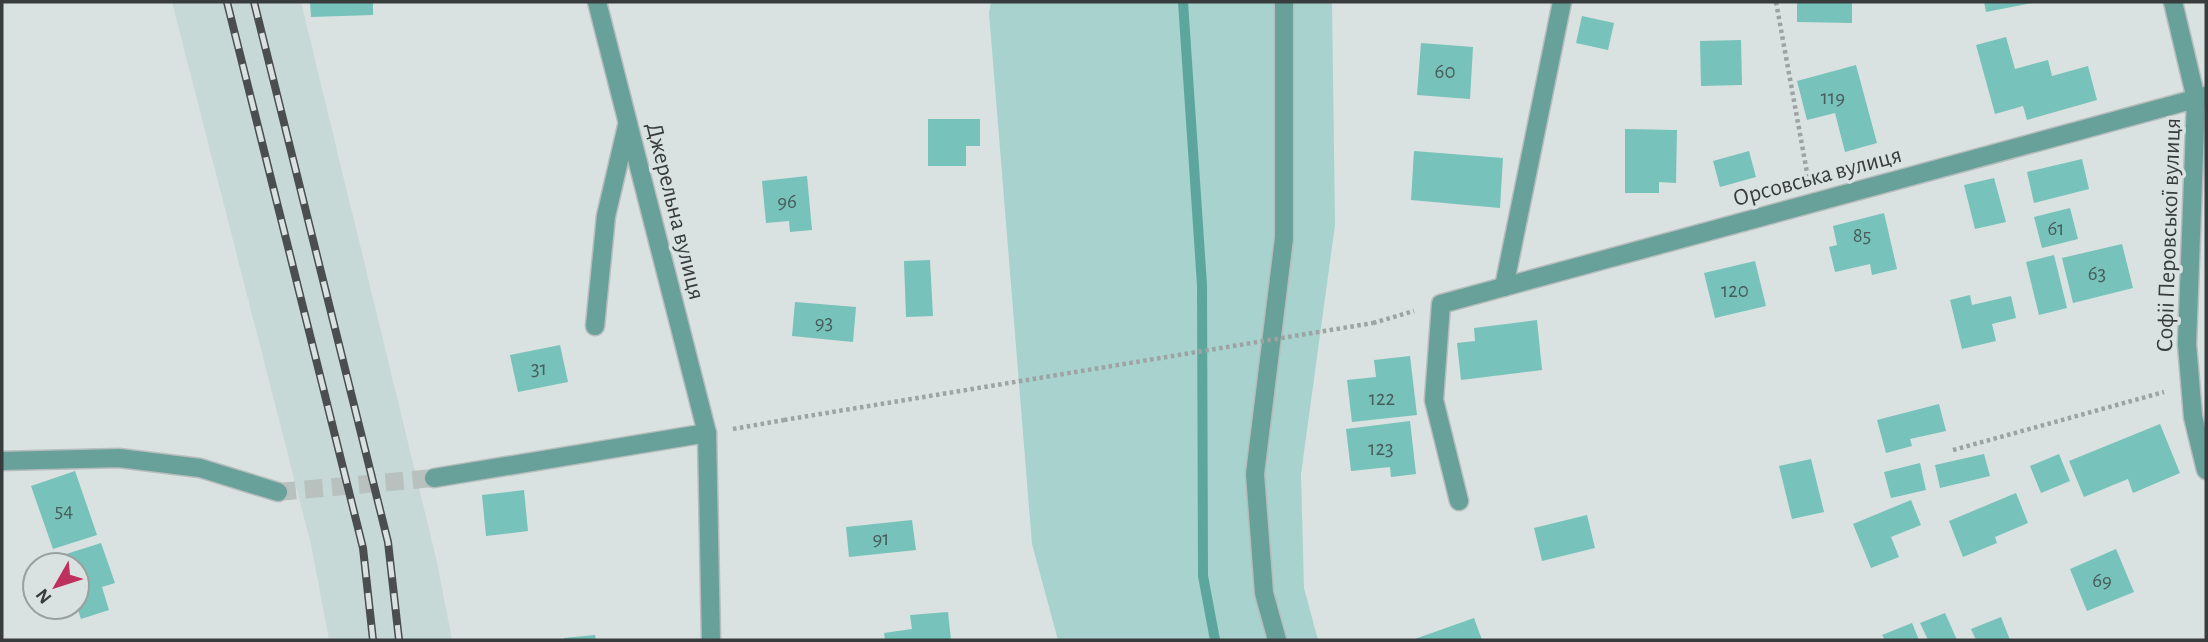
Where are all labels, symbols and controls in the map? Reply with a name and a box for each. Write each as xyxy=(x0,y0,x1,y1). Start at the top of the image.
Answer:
house number: 60 xyxy=(1435,61,1455,82)
house number: 119 xyxy=(1821,87,1845,108)
street label: Софіі Перовської вулиця xyxy=(2153,117,2185,353)
street label: Джерельна вулиця xyxy=(641,120,709,302)
street label: Орсовська вулиця xyxy=(1730,143,1904,211)
house number: 96 xyxy=(777,191,797,212)
house number: 61 xyxy=(2047,218,2065,239)
house number: 85 xyxy=(1853,225,1871,246)
house number: 63 xyxy=(2088,263,2106,284)
house number: 120 xyxy=(1721,280,1749,301)
house number: 93 xyxy=(815,312,833,333)
house number: 31 xyxy=(531,358,547,379)
house number: 122 xyxy=(1369,388,1395,409)
house number: 123 xyxy=(1368,438,1394,459)
house number: 54 xyxy=(55,500,73,521)
house number: 91 xyxy=(872,528,890,549)
north arrow xyxy=(21,551,91,621)
house number: 69 xyxy=(2092,570,2112,591)
text: N xyxy=(32,585,55,607)

